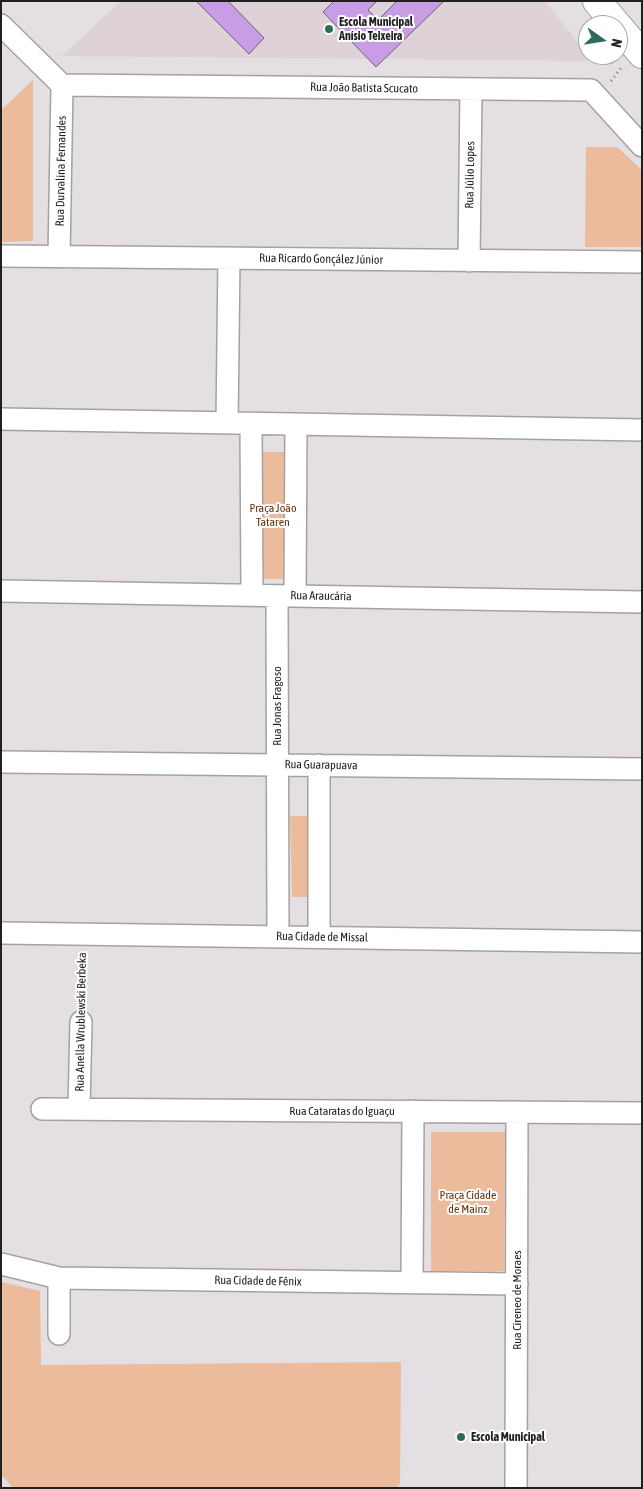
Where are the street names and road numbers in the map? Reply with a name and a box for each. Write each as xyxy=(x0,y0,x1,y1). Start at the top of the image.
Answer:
street label: Rua João Batista Scucato xyxy=(310,80,418,96)
street label: Rua Durvalina Fernandes xyxy=(53,116,69,226)
street label: Rua Júlio Lopes xyxy=(462,141,478,209)
street label: Rua Ricardo Gonçález Júnior xyxy=(259,251,383,267)
street label: Rua Araucária xyxy=(290,588,352,604)
street label: Rua Jonas Fragoso xyxy=(270,666,284,746)
street label: Rua Guarapuava xyxy=(284,757,358,773)
street label: Rua Cidade de Missal xyxy=(276,929,368,945)
street label: Rua Anella Wrublewski Berbeka xyxy=(73,952,89,1092)
street label: Rua Cataratas do Iguaçu xyxy=(289,1104,395,1118)
street label: Rua Cireneo de Moraes xyxy=(510,1250,524,1350)
street label: Rua Cidade de Fênix xyxy=(214,1273,302,1289)

